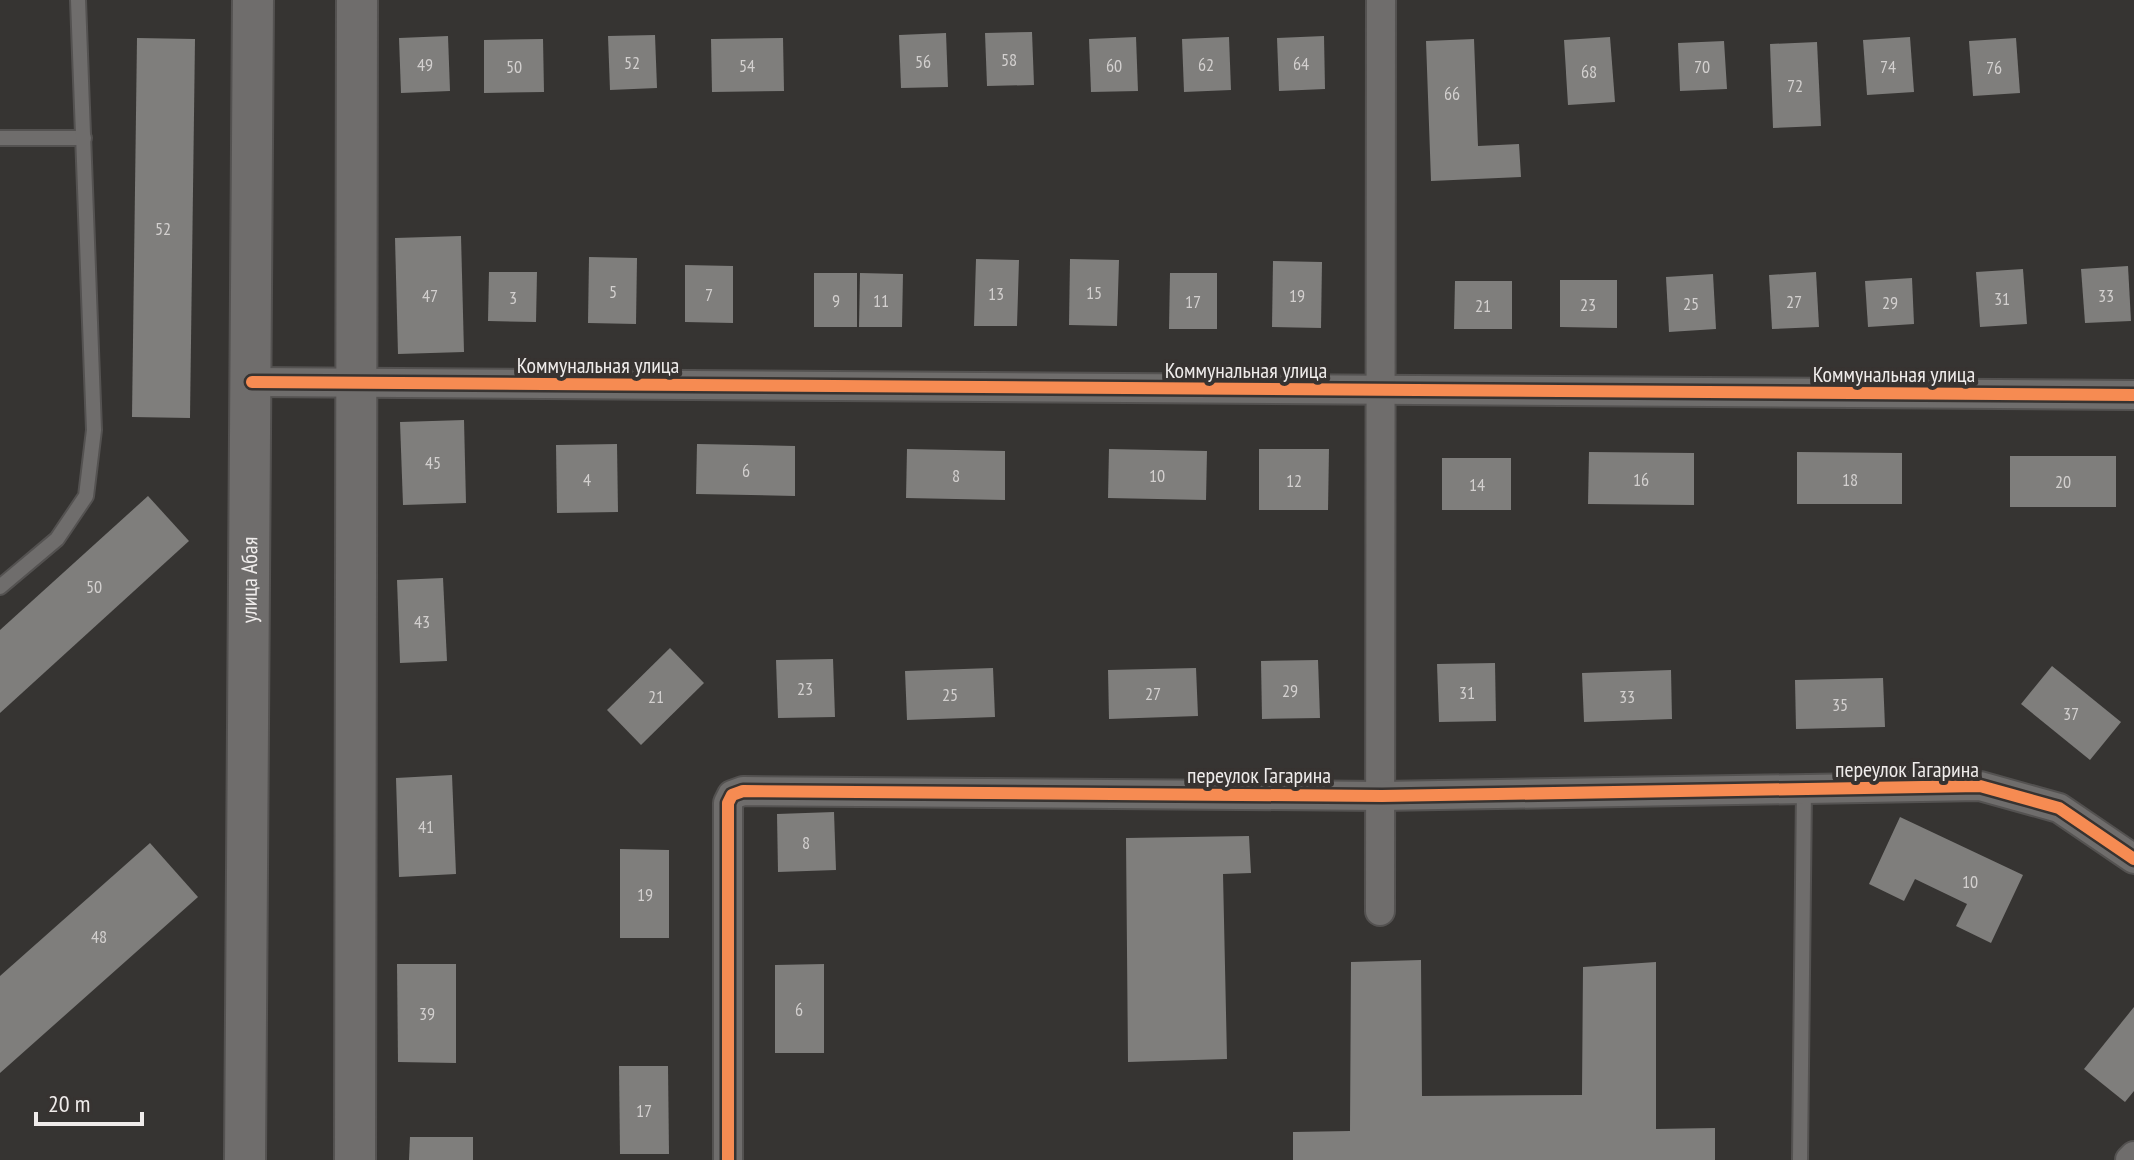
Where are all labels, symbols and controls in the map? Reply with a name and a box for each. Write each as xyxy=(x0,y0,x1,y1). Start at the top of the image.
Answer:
house number: 58 xyxy=(1001,48,1017,71)
house number: 56 xyxy=(915,50,931,73)
house number: 52 xyxy=(624,51,640,74)
house number: 64 xyxy=(1293,52,1309,75)
house number: 49 xyxy=(417,53,433,76)
house number: 62 xyxy=(1198,53,1214,76)
house number: 54 xyxy=(739,54,755,77)
house number: 60 xyxy=(1106,54,1122,77)
house number: 50 xyxy=(506,55,522,78)
house number: 70 xyxy=(1694,55,1710,78)
house number: 74 xyxy=(1880,55,1896,78)
house number: 76 xyxy=(1986,56,2002,79)
house number: 68 xyxy=(1581,60,1597,83)
house number: 72 xyxy=(1787,74,1803,97)
house number: 66 xyxy=(1444,82,1460,105)
house number: 52 xyxy=(155,217,171,240)
house number: 5 xyxy=(609,280,617,303)
house number: 15 xyxy=(1086,281,1102,304)
house number: 13 xyxy=(988,282,1004,305)
house number: 7 xyxy=(705,283,713,306)
house number: 47 xyxy=(422,284,438,307)
house number: 19 xyxy=(1289,284,1305,307)
house number: 33 xyxy=(2098,284,2114,307)
house number: 3 xyxy=(509,286,517,309)
house number: 31 xyxy=(1994,287,2010,310)
house number: 9 xyxy=(832,289,840,312)
house number: 11 xyxy=(873,289,889,312)
house number: 17 xyxy=(1185,290,1201,313)
house number: 27 xyxy=(1786,290,1802,313)
house number: 29 xyxy=(1882,291,1898,314)
house number: 25 xyxy=(1683,292,1699,315)
house number: 23 xyxy=(1580,293,1596,316)
house number: 21 xyxy=(1475,294,1491,317)
street label: Коммунальная улица xyxy=(517,351,679,379)
street label: Коммунальная улица xyxy=(1165,356,1327,384)
street label: Коммунальная улица xyxy=(1813,360,1975,388)
house number: 45 xyxy=(425,451,441,474)
house number: 6 xyxy=(742,459,750,482)
house number: 8 xyxy=(952,464,960,487)
house number: 10 xyxy=(1149,464,1165,487)
house number: 4 xyxy=(583,468,591,491)
house number: 16 xyxy=(1633,468,1649,491)
house number: 18 xyxy=(1842,468,1858,491)
house number: 12 xyxy=(1286,469,1302,492)
house number: 20 xyxy=(2055,470,2071,493)
house number: 14 xyxy=(1469,473,1485,496)
street label: улица Абая xyxy=(235,537,263,623)
house number: 50 xyxy=(86,575,102,598)
house number: 43 xyxy=(414,610,430,633)
house number: 23 xyxy=(797,677,813,700)
house number: 29 xyxy=(1282,679,1298,702)
house number: 31 xyxy=(1459,681,1475,704)
house number: 27 xyxy=(1145,682,1161,705)
house number: 25 xyxy=(942,683,958,706)
house number: 21 xyxy=(648,685,664,708)
house number: 33 xyxy=(1619,685,1635,708)
house number: 35 xyxy=(1832,693,1848,716)
house number: 37 xyxy=(2063,702,2079,725)
street label: переулок Гагарина xyxy=(1835,755,1979,783)
street label: переулок Гагарина xyxy=(1187,761,1331,789)
house number: 41 xyxy=(418,815,434,838)
house number: 8 xyxy=(802,831,810,854)
house number: 10 xyxy=(1962,870,1978,893)
house number: 19 xyxy=(637,883,653,906)
house number: 48 xyxy=(91,925,107,948)
house number: 6 xyxy=(795,998,803,1021)
house number: 39 xyxy=(419,1002,435,1025)
scale bar xyxy=(36,1076,142,1126)
text: 20 m xyxy=(48,1088,90,1119)
house number: 17 xyxy=(636,1099,652,1122)

